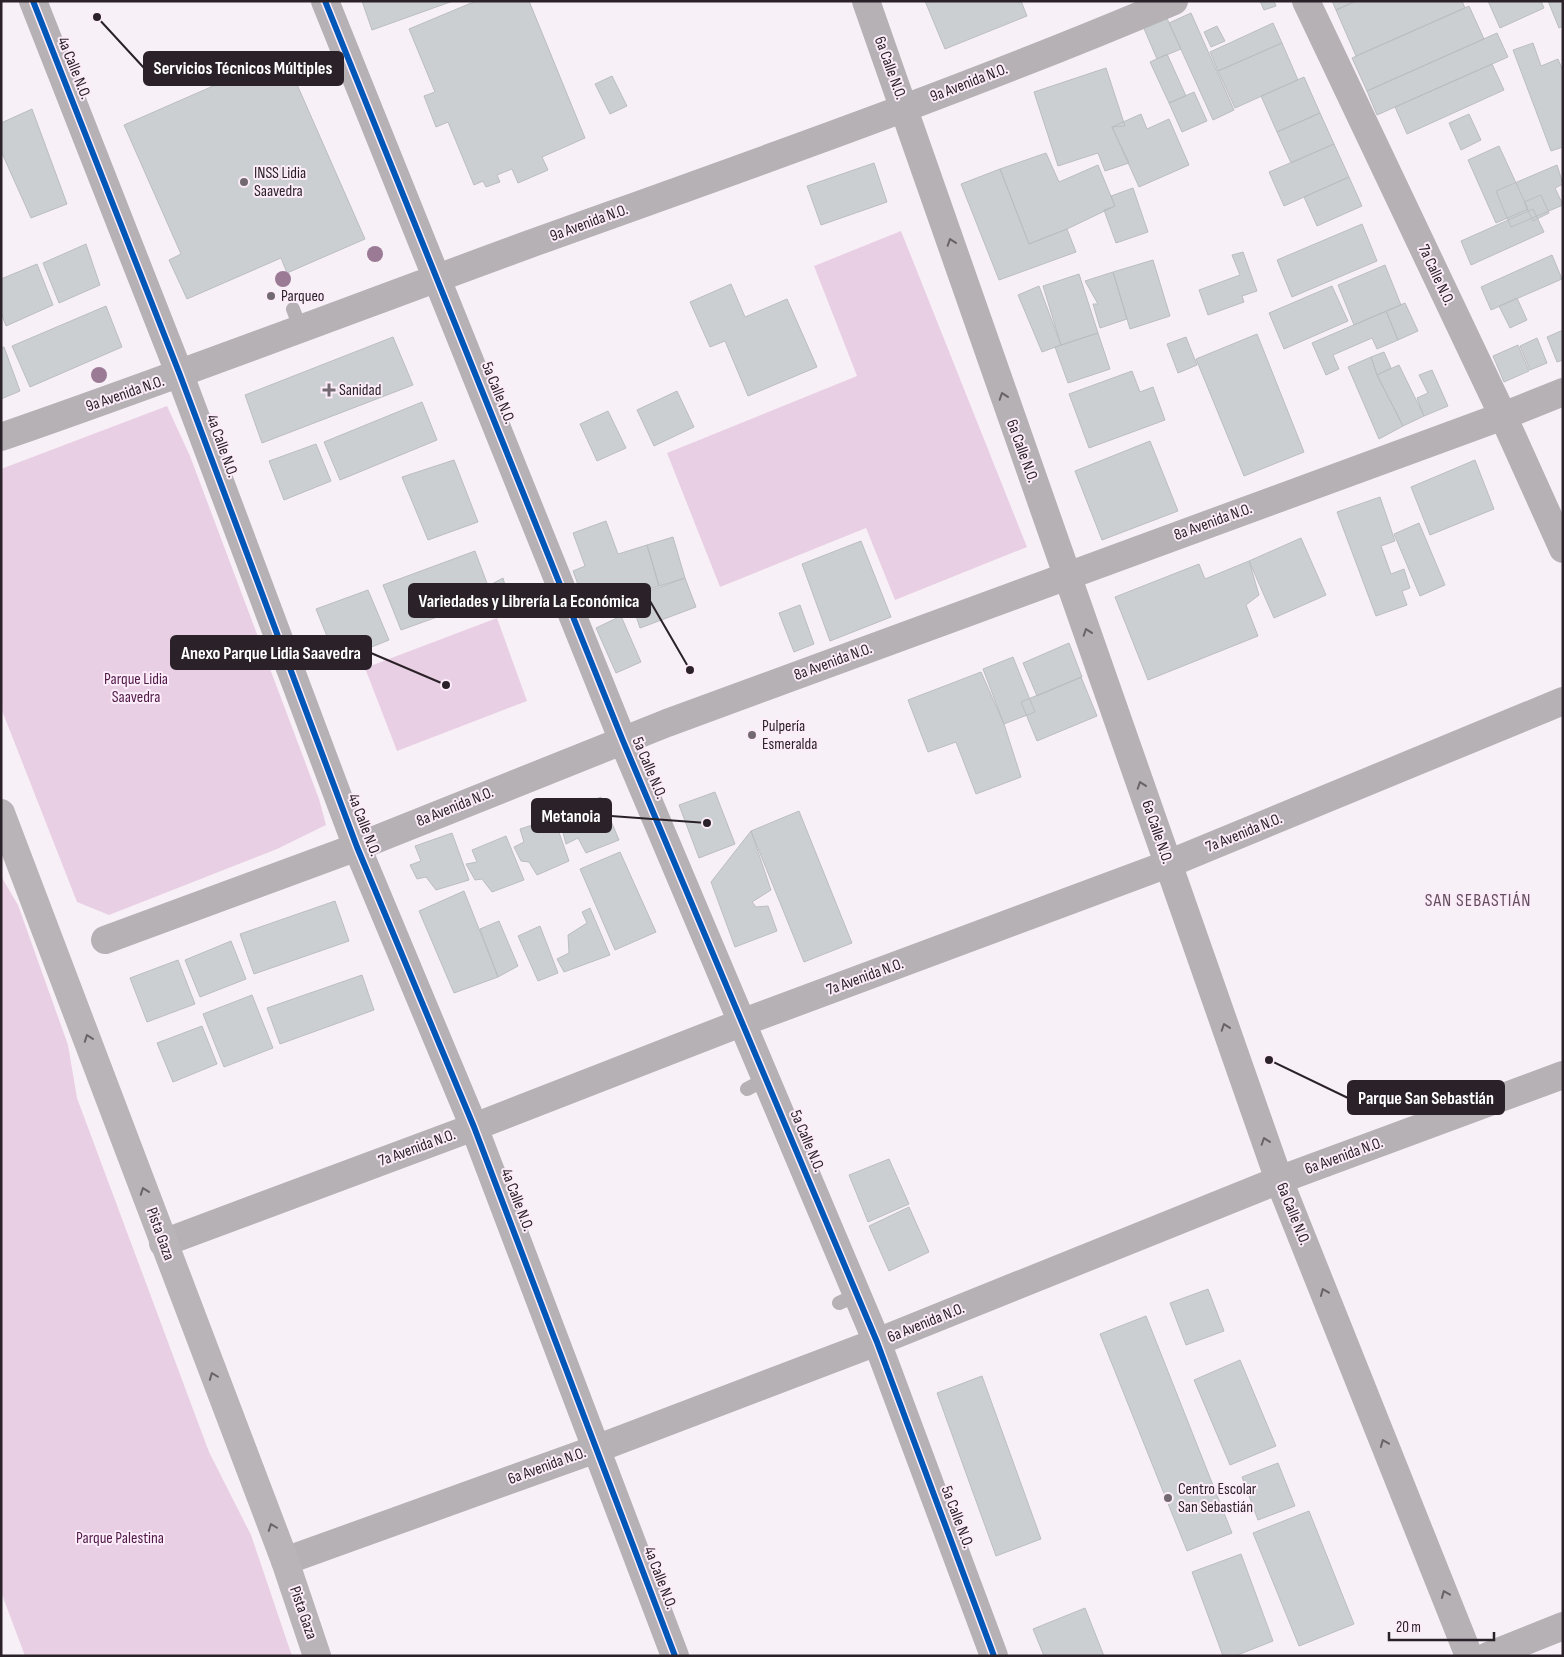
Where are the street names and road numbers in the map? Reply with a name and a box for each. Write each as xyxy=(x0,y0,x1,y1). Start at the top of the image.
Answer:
street label: 4a Calle N.O. xyxy=(53,34,95,102)
street label: 6a Calle N.O. xyxy=(870,34,910,102)
street label: 9a Avenida N.O. xyxy=(928,60,1010,106)
street label: 9a Avenida N.O. xyxy=(547,200,631,246)
street label: 7a Calle N.O. xyxy=(1414,242,1458,308)
street label: 5a Calle N.O. xyxy=(477,359,519,427)
street label: 9a Avenida N.O. xyxy=(83,372,167,416)
street label: 4a Calle N.O. xyxy=(202,412,242,480)
street label: 6a Calle N.O. xyxy=(1002,417,1042,485)
street label: 8a Avenida N.O. xyxy=(1171,499,1255,545)
street label: 8a Avenida N.O. xyxy=(791,639,875,685)
street label: 5a Calle N.O. xyxy=(628,734,670,802)
street label: 8a Avenida N.O. xyxy=(414,783,496,831)
street label: 4a Calle N.O. xyxy=(343,791,385,859)
street label: 6a Calle N.O. xyxy=(1137,798,1177,866)
street label: 7a Avenida N.O. xyxy=(1203,809,1285,857)
street label: 7a Avenida N.O. xyxy=(824,954,906,1000)
street label: 5a Calle N.O. xyxy=(786,1107,828,1175)
street label: 7a Avenida N.O. xyxy=(376,1125,458,1171)
street label: 6a Avenida N.O. xyxy=(1302,1133,1386,1179)
street label: 4a Calle N.O. xyxy=(496,1166,538,1234)
street label: 6a Calle N.O. xyxy=(1272,1180,1314,1248)
street label: Pista Gaza xyxy=(142,1205,178,1263)
street label: 6a Avenida N.O. xyxy=(885,1299,967,1347)
street label: 6a Avenida N.O. xyxy=(505,1443,589,1489)
street label: 5a Calle N.O. xyxy=(936,1483,978,1551)
street label: 4a Calle N.O. xyxy=(639,1544,681,1612)
street label: Pista Gaza xyxy=(285,1584,321,1642)

